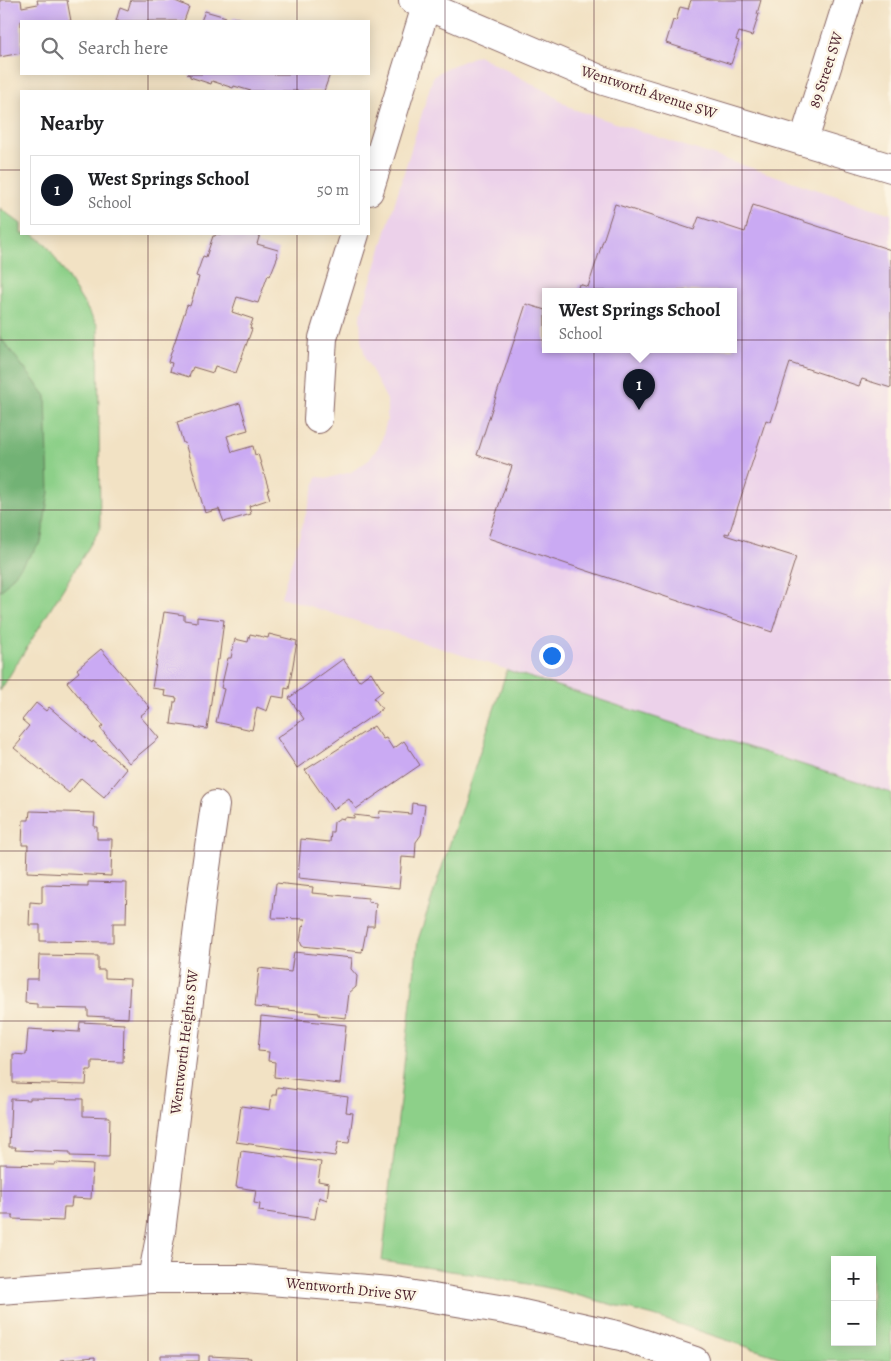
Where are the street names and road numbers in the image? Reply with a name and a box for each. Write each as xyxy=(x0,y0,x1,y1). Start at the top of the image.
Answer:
street label: 89 Street SW xyxy=(804,29,848,111)
street label: Wentworth Avenue SW xyxy=(578,60,720,123)
street label: Wentworth Heights SW xyxy=(165,969,203,1116)
street label: Wentworth Drive SW xyxy=(284,1272,417,1306)

